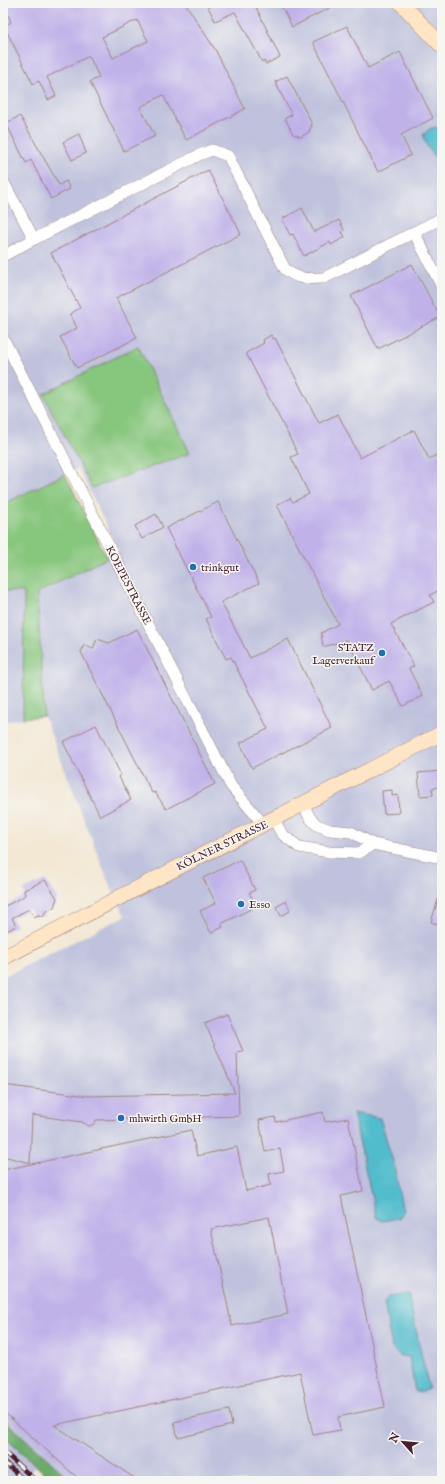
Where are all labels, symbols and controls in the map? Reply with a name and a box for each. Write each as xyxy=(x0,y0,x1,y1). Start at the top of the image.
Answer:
street label: KOEPESTRASSE xyxy=(102,544,154,628)
place label: trinkgut xyxy=(201,561,239,575)
marker: trinkgut xyxy=(188,562,198,572)
place label: STATZ Lagerverkauf xyxy=(312,641,376,668)
marker: STATZ Lagerverkauf xyxy=(377,648,387,658)
street label: KÖLNER STRASSE xyxy=(174,817,271,874)
place label: Esso xyxy=(249,898,270,912)
marker: Esso xyxy=(236,899,246,909)
place label: mhwirth GmbH xyxy=(129,1112,202,1126)
marker: mhwirth GmbH xyxy=(116,1113,126,1123)
north arrow xyxy=(383,1422,423,1462)
text: N xyxy=(386,1430,404,1446)

